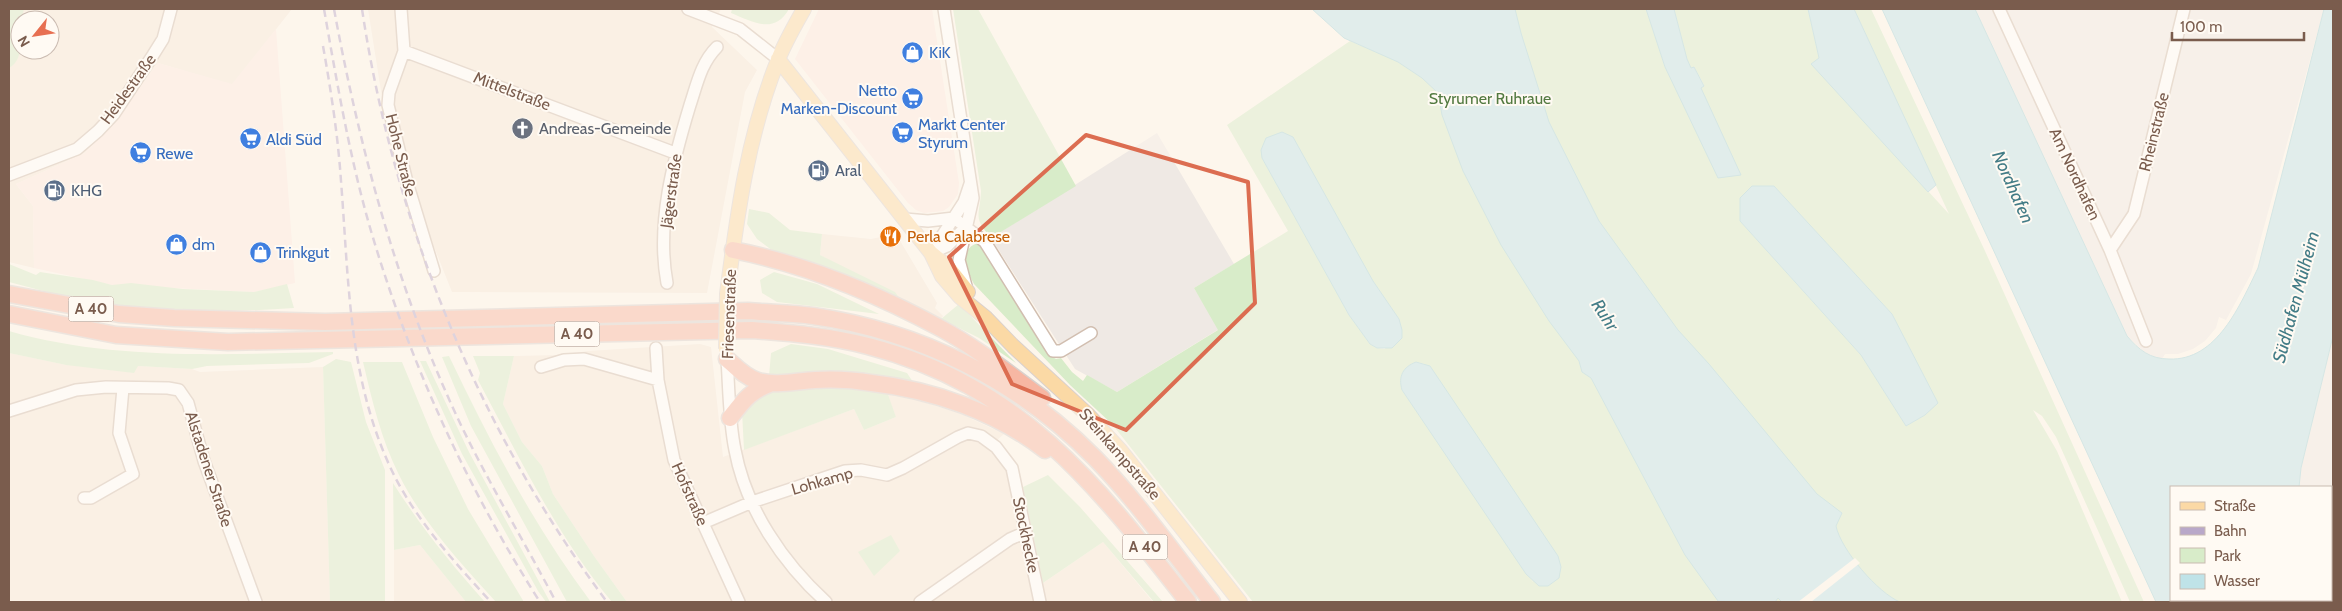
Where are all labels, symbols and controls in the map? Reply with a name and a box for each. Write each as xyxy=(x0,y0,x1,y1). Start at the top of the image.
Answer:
north arrow xyxy=(10,10,60,60)
scale bar xyxy=(2172,10,2304,42)
text: 100 m xyxy=(2180,18,2222,36)
text: N xyxy=(13,33,34,50)
shop icon: KiK xyxy=(901,40,925,64)
place label: KiK xyxy=(929,43,951,62)
street label: Heidestraße xyxy=(96,50,160,128)
street label: Mittelstraße xyxy=(471,68,553,114)
place label: Netto Marken-Discount xyxy=(781,81,898,118)
supermarket icon: Netto Marken-Discount xyxy=(901,87,925,111)
park label: Styrumer Ruhraue xyxy=(1429,89,1551,108)
street label: Rheinstraße xyxy=(2135,91,2173,173)
street label: Hohe Straße xyxy=(382,112,420,198)
place label: Markt Center Styrum xyxy=(918,115,1006,152)
church icon: Andreas-Gemeinde xyxy=(511,116,535,140)
place label: Andreas-Gemeinde xyxy=(539,119,671,138)
supermarket icon: Markt Center Styrum xyxy=(890,121,914,145)
street label: Am Nordhafen xyxy=(2045,125,2105,223)
supermarket icon: Aldi Süd xyxy=(238,127,262,151)
place label: Aldi Süd xyxy=(266,130,322,149)
supermarket icon: Rewe xyxy=(128,141,152,165)
place label: Rewe xyxy=(156,144,193,163)
water label: Nordhafen xyxy=(1987,147,2039,227)
street label: Jägerstraße xyxy=(656,153,686,230)
fuel station icon: Aral xyxy=(807,158,831,182)
place label: Aral xyxy=(835,161,861,180)
fuel station icon: KHG xyxy=(43,178,67,202)
place label: KHG xyxy=(71,181,102,200)
restaurant icon: Perla Calabrese xyxy=(879,224,903,248)
place label: Perla Calabrese xyxy=(907,227,1010,246)
water label: Südhafen Mülheim xyxy=(2268,229,2324,365)
shop icon: dm xyxy=(164,232,188,256)
place label: dm xyxy=(192,235,215,254)
shop icon: Trinkgut xyxy=(248,240,272,264)
place label: Trinkgut xyxy=(276,243,330,262)
street label: Friesenstraße xyxy=(718,269,740,359)
water label: Ruhr xyxy=(1587,295,1624,336)
road number: A 40 xyxy=(68,296,114,322)
road number: A 40 xyxy=(554,322,600,346)
street label: Steinkampstraße xyxy=(1075,405,1165,503)
street label: Alstadener Straße xyxy=(181,409,237,529)
street label: Hofstraße xyxy=(668,459,712,529)
street label: Lohkamp xyxy=(789,463,855,499)
legend xyxy=(2170,486,2332,601)
street label: Stockhecke xyxy=(1009,495,1043,575)
text: Straße xyxy=(2214,497,2256,515)
text: Bahn xyxy=(2214,522,2247,540)
road number: A 40 xyxy=(1122,534,1168,560)
text: Park xyxy=(2214,547,2241,565)
text: Wasser xyxy=(2214,572,2260,590)

